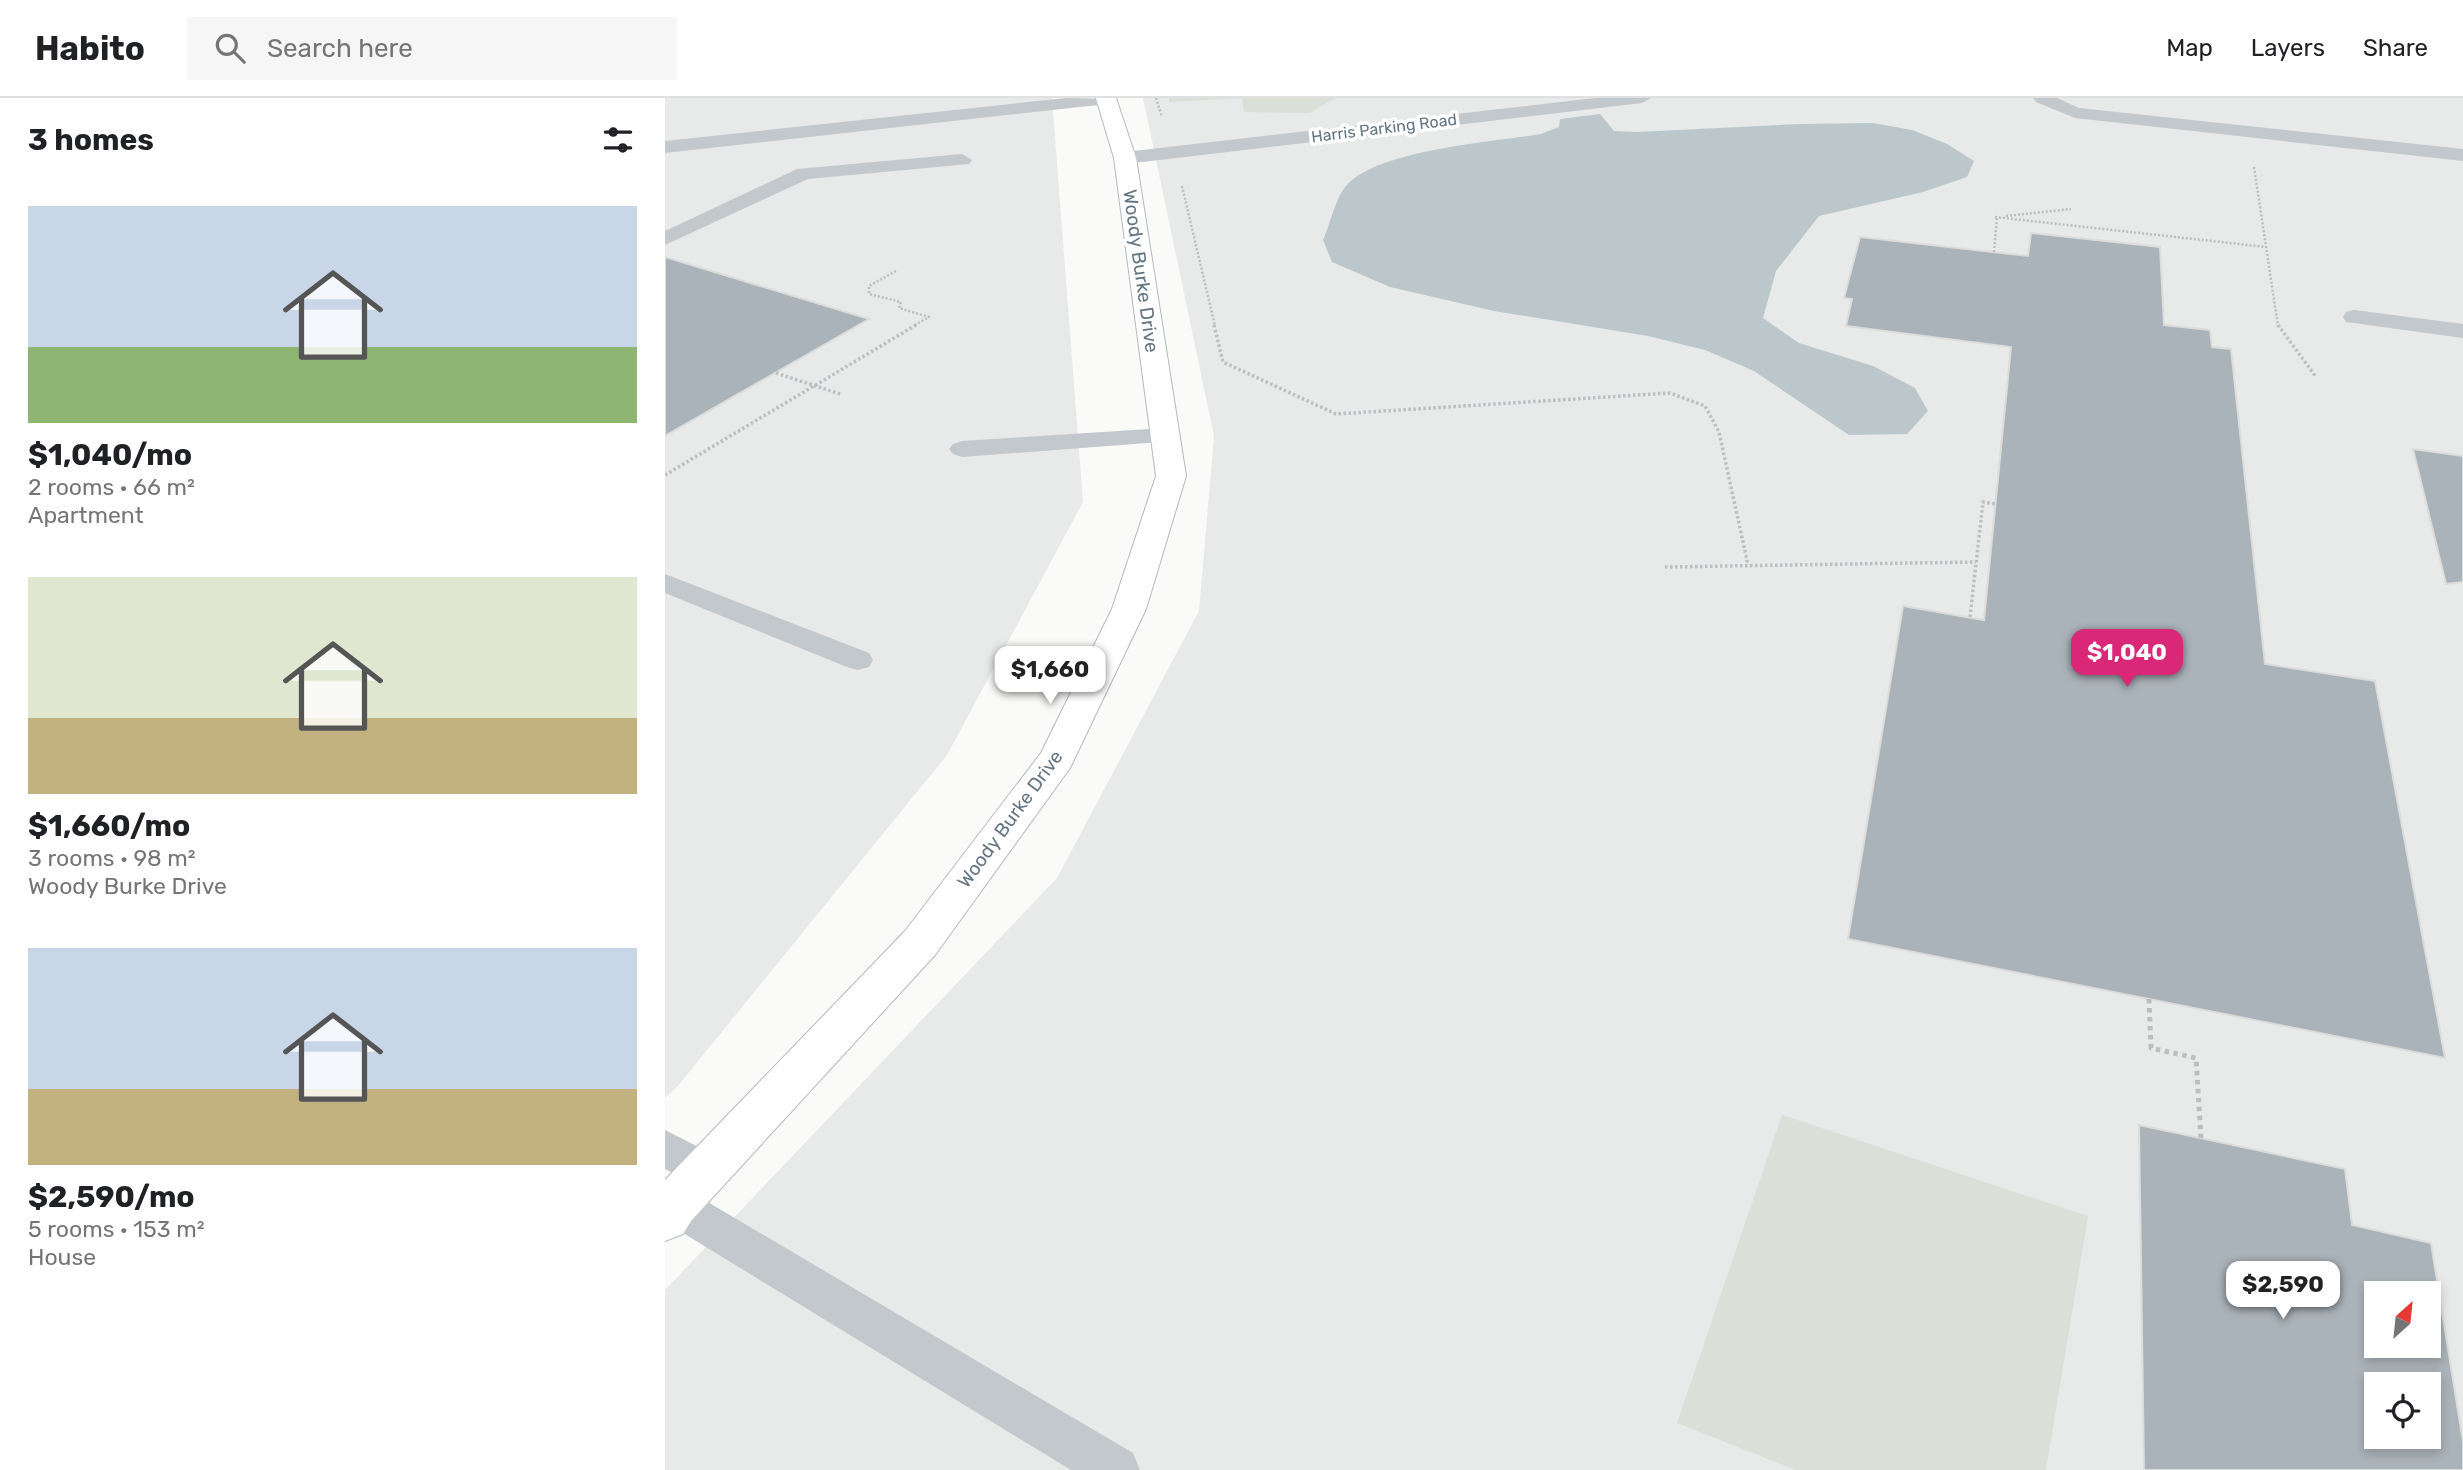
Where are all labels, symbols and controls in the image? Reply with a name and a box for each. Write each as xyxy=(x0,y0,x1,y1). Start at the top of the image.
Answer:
search box xyxy=(187,17,677,80)
text: Habito xyxy=(35,29,145,68)
icon: search xyxy=(211,29,249,67)
text: Search here xyxy=(267,33,413,64)
text: Map xyxy=(2166,34,2213,62)
text: Layers xyxy=(2251,34,2325,62)
text: Share xyxy=(2363,34,2428,62)
street label: Harris Parking Road xyxy=(1310,110,1458,146)
icon: filters xyxy=(599,121,637,159)
text: 3 homes xyxy=(28,122,154,158)
street label: Woody Burke Drive xyxy=(1118,188,1164,354)
icon: home xyxy=(270,252,396,378)
text: $1,040/mo xyxy=(28,437,192,473)
text: 2 rooms · 66 m² xyxy=(28,473,195,501)
text: Apartment xyxy=(28,501,144,529)
icon: home xyxy=(270,623,396,749)
pin: $1,040 xyxy=(2070,630,2184,689)
text: $1,040 xyxy=(2087,638,2167,666)
pin: $1,660 xyxy=(993,646,1107,706)
text: $1,660 xyxy=(1011,655,1089,683)
street label: Woody Burke Drive xyxy=(952,746,1068,892)
text: $1,660/mo xyxy=(28,808,190,844)
text: 3 rooms · 98 m² xyxy=(28,844,196,872)
text: Woody Burke Drive xyxy=(28,872,227,900)
icon: home xyxy=(270,994,396,1120)
text: $2,590/mo xyxy=(28,1179,195,1215)
text: 5 rooms · 153 m² xyxy=(28,1215,205,1243)
text: House xyxy=(28,1243,96,1271)
pin: $2,590 xyxy=(2226,1262,2340,1321)
text: $2,590 xyxy=(2242,1270,2324,1298)
north arrow xyxy=(2364,1281,2441,1358)
map controls xyxy=(2364,1281,2441,1449)
button: locate xyxy=(2364,1372,2441,1449)

